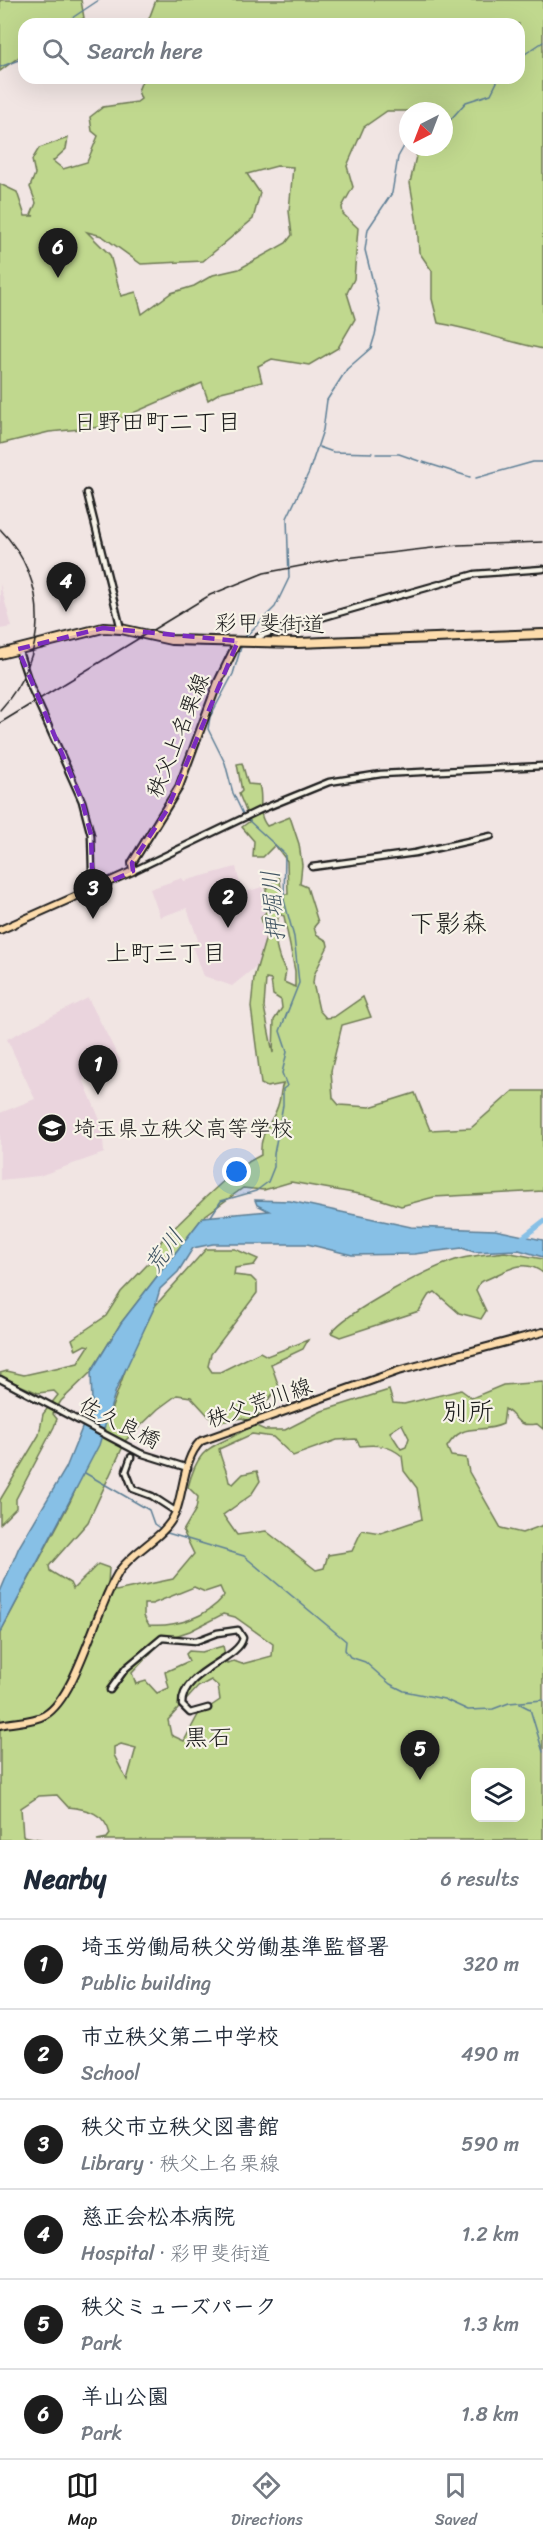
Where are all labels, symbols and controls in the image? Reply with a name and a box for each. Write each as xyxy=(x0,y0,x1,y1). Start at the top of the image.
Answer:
search box xyxy=(18,18,525,84)
text: Search here xyxy=(87,32,203,71)
icon: search xyxy=(39,35,72,68)
north arrow xyxy=(399,102,453,156)
pin: 6 xyxy=(38,228,78,278)
district label: 日野田町二丁目 xyxy=(73,401,241,443)
pin: 4 xyxy=(46,562,86,612)
street label: 彩甲斐街道 xyxy=(215,603,325,644)
street label: 秩父上名栗線 xyxy=(135,667,220,804)
water label: 押堀川 xyxy=(249,868,297,944)
pin: 3 xyxy=(74,870,112,919)
pin: 2 xyxy=(208,878,248,928)
district label: 下影森 xyxy=(409,900,487,946)
district label: 上町三丁目 xyxy=(106,932,226,974)
pin: 1 xyxy=(78,1046,118,1095)
place label: 埼玉県立秩父高等学校 xyxy=(73,1109,293,1148)
school or university icon: 埼玉県立秩父高等学校 xyxy=(36,1112,68,1144)
your location xyxy=(222,1157,251,1186)
water label: 荒川 xyxy=(133,1219,195,1283)
street label: 秩父荒川線 xyxy=(201,1366,318,1439)
street label: 佐久良橋 xyxy=(72,1385,168,1460)
district label: 別所 xyxy=(442,1388,494,1434)
district label: 黒石 xyxy=(184,1716,232,1758)
pin: 5 xyxy=(400,1730,440,1780)
map controls xyxy=(471,1768,525,1822)
button: layers xyxy=(471,1768,525,1822)
text: Nearby xyxy=(24,1856,106,1902)
text: 6 results xyxy=(440,1862,519,1897)
text: 埼玉労働局秩父労働基準監督署 xyxy=(81,1927,389,1966)
text: 1 xyxy=(39,1947,48,1982)
text: 320 m xyxy=(463,1947,519,1982)
text: Public building xyxy=(81,1966,211,2001)
text: 市立秩父第二中学校 xyxy=(81,2017,279,2056)
text: 2 xyxy=(38,2037,49,2072)
text: 490 m xyxy=(461,2037,519,2072)
text: School xyxy=(81,2056,140,2091)
text: 秩父市立秩父図書館 xyxy=(81,2107,279,2146)
text: 3 xyxy=(38,2127,49,2162)
text: 590 m xyxy=(461,2127,519,2162)
text: Library · 秩父上名栗線 xyxy=(81,2146,279,2181)
text: 慈正会松本病院 xyxy=(81,2197,235,2236)
text: 4 xyxy=(37,2217,50,2252)
text: 1.2 km xyxy=(462,2217,519,2252)
text: Hospital · 彩甲斐街道 xyxy=(81,2236,270,2271)
text: 秩父ミューズパーク xyxy=(81,2287,277,2326)
text: 5 xyxy=(37,2307,50,2342)
text: 1.3 km xyxy=(462,2307,519,2342)
text: Park xyxy=(81,2326,122,2361)
text: 羊山公園 xyxy=(81,2377,169,2416)
text: 6 xyxy=(38,2397,49,2432)
text: 1.8 km xyxy=(461,2397,519,2432)
text: Park xyxy=(81,2416,122,2451)
tab: Map xyxy=(66,2469,99,2534)
tab: Directions xyxy=(231,2469,303,2534)
tab: Saved xyxy=(435,2469,477,2534)

